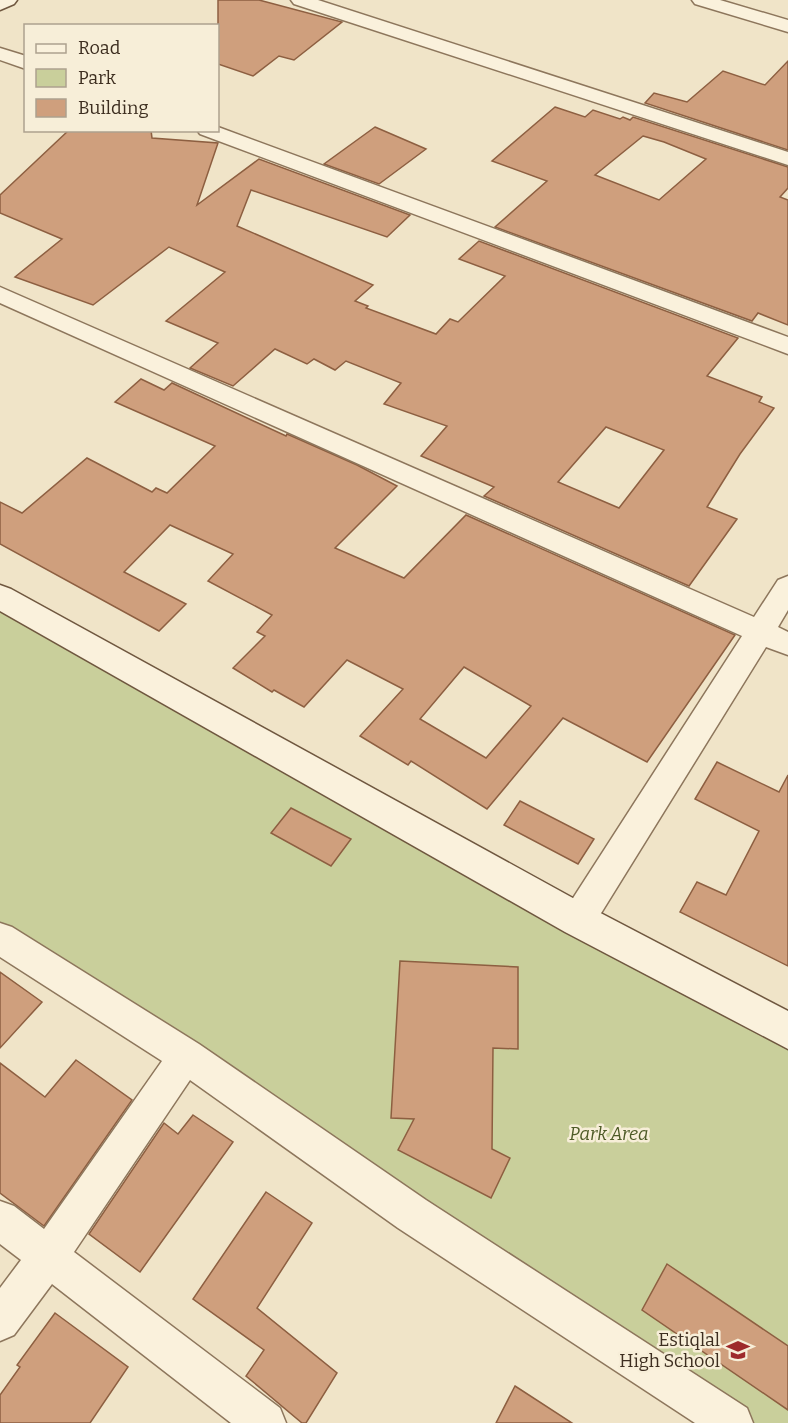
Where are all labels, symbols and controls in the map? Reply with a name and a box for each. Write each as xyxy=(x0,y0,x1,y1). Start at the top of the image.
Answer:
legend xyxy=(24,24,219,132)
text: Road xyxy=(78,37,121,59)
text: Park xyxy=(78,67,117,89)
text: Building xyxy=(78,97,149,119)
park label: Park Area xyxy=(569,1123,649,1145)
place label: Estiqlal High School xyxy=(619,1329,720,1372)
school or university icon: Estiqlal High School xyxy=(725,1337,751,1363)

